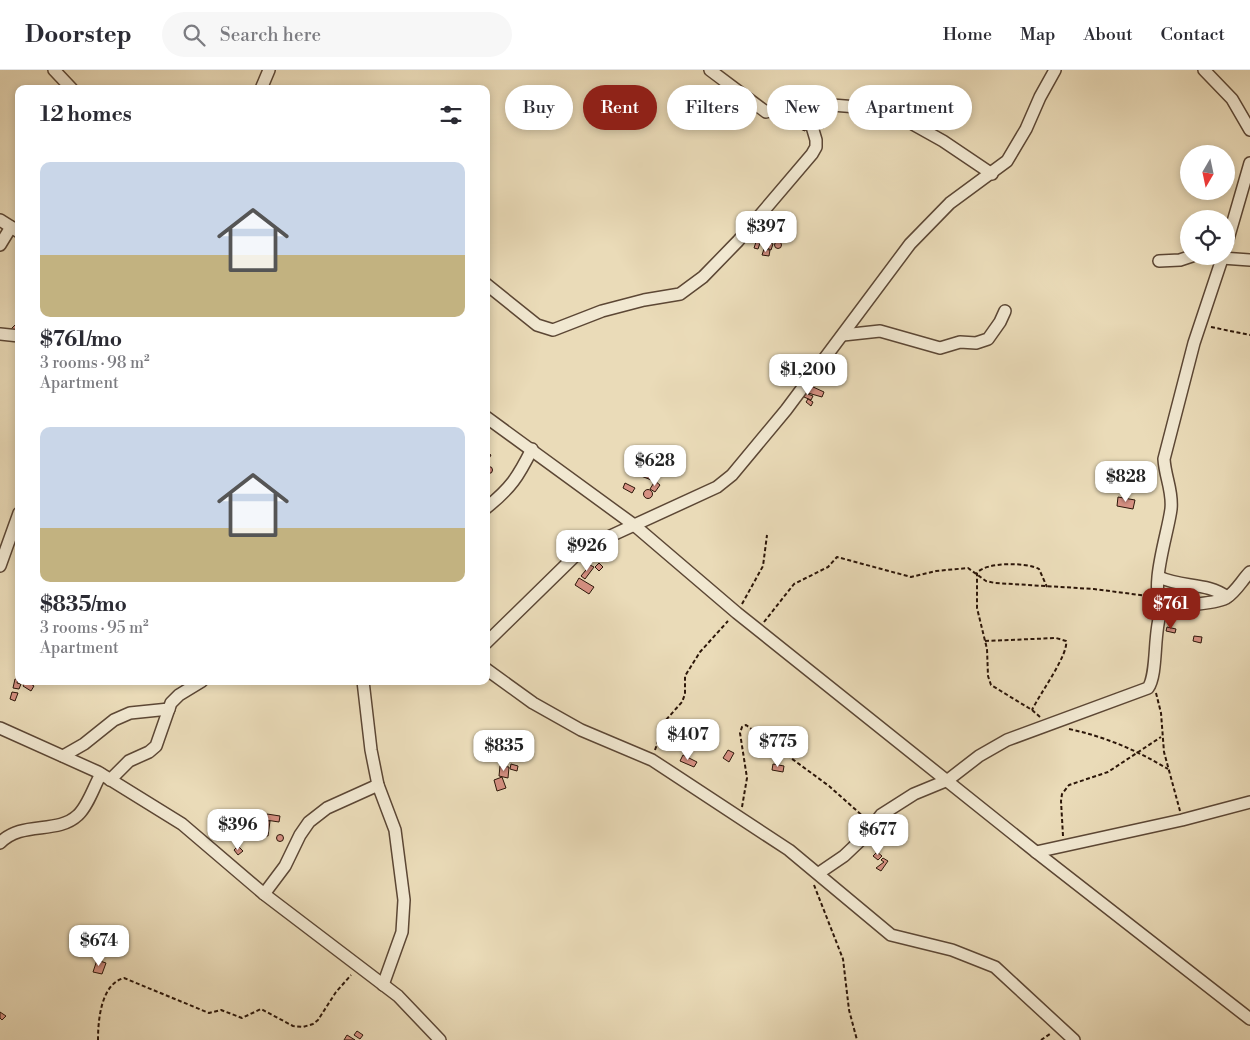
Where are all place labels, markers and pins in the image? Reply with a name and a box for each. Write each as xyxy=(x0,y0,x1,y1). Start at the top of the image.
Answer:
pin: $397 xyxy=(736,210,796,253)
pin: $1,200 xyxy=(767,354,849,396)
pin: $628 xyxy=(625,444,685,487)
pin: $828 xyxy=(1096,460,1156,503)
pin: $926 xyxy=(557,530,617,572)
pin: $761 xyxy=(1141,588,1201,630)
pin: $407 xyxy=(658,718,718,761)
pin: $775 xyxy=(748,726,808,768)
pin: $835 xyxy=(474,730,534,772)
pin: $396 xyxy=(208,808,268,851)
pin: $677 xyxy=(848,814,908,856)
pin: $674 xyxy=(69,924,129,967)

